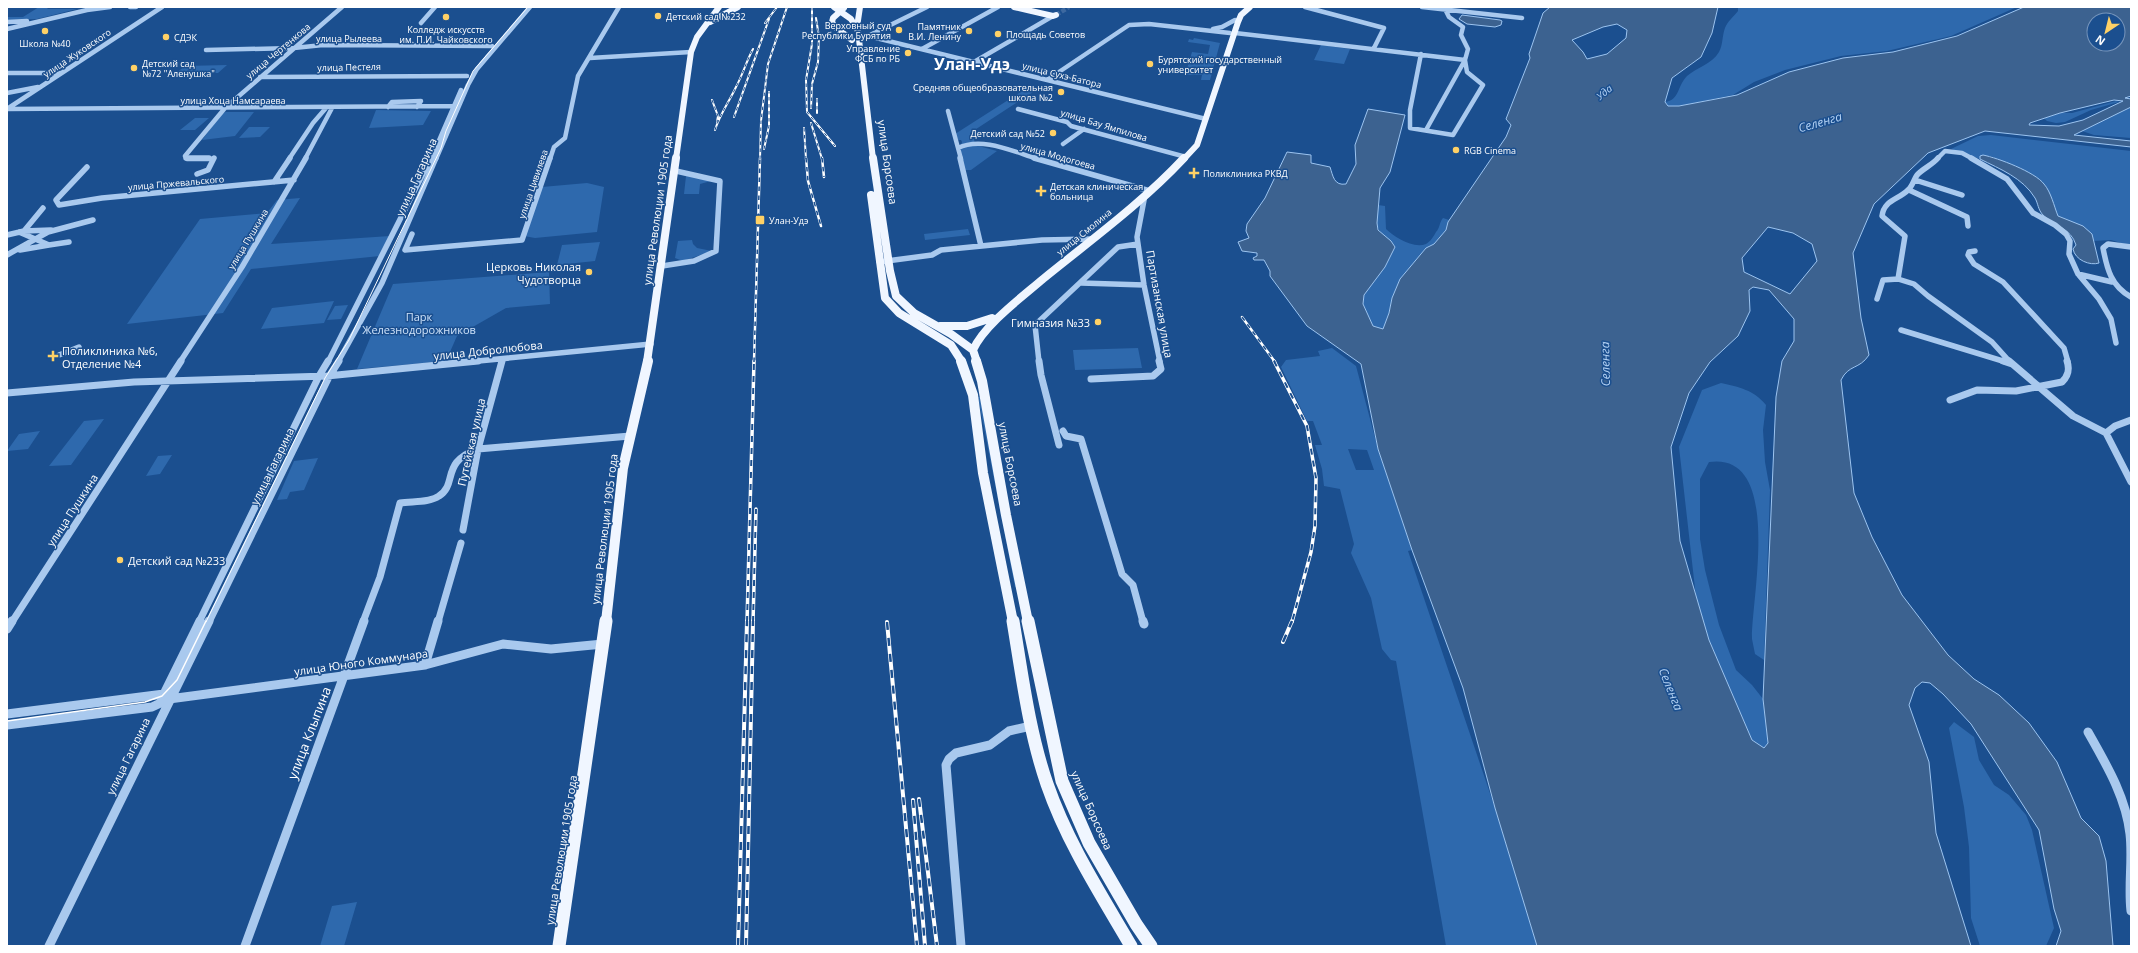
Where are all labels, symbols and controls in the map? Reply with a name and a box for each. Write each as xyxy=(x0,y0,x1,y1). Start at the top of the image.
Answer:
place label: Детский сад №232 xyxy=(666,10,746,23)
marker: Детский сад №232 xyxy=(653,11,663,21)
marker: Колледж искусств им. П.И. Чайковского xyxy=(441,12,451,22)
north arrow xyxy=(2086,12,2126,52)
place label: Верховный суд Республики Бурятия xyxy=(802,19,891,42)
street label: улица Чертенкова xyxy=(243,20,313,82)
place label: Памятник В.И. Ленину xyxy=(908,20,961,43)
place label: Колледж искусств им. П.И. Чайковского xyxy=(399,23,493,46)
street label: улица Жуковского xyxy=(40,25,114,81)
marker: Верховный суд Республики Бурятия xyxy=(894,25,904,35)
marker: Школа №40 xyxy=(40,26,50,36)
marker: Памятник В.И. Ленину xyxy=(964,26,974,36)
place label: Площадь Советов xyxy=(1006,28,1085,41)
marker: Площадь Советов xyxy=(993,29,1003,39)
place label: СДЭК xyxy=(174,31,197,44)
marker: СДЭК xyxy=(161,32,171,42)
street label: улица Рылеева xyxy=(316,32,382,45)
text: N xyxy=(2092,32,2108,49)
place label: Школа №40 xyxy=(19,37,71,50)
place label: Управление ФСБ по РБ xyxy=(847,42,900,65)
marker: Управление ФСБ по РБ xyxy=(903,48,913,58)
district label: Улан-Удэ xyxy=(934,53,1010,75)
place label: Бурятский государственный университет xyxy=(1158,53,1282,76)
place label: Детский сад №72 "Аленушка" xyxy=(142,57,215,80)
street label: улица Сухэ-Батора xyxy=(1021,59,1103,91)
marker: Бурятский государственный университет xyxy=(1145,59,1155,69)
street label: улица Пестеля xyxy=(317,60,381,74)
marker: Детский сад №72 "Аленушка" xyxy=(129,63,139,73)
place label: Средняя общеобразовательная школа №2 xyxy=(913,81,1053,104)
water label: Уда xyxy=(1592,81,1615,103)
marker: Средняя общеобразовательная школа №2 xyxy=(1056,87,1066,97)
street label: улица Хоца Намсараева xyxy=(180,94,286,107)
street label: улица Бау Ямпилова xyxy=(1059,106,1149,144)
water label: Селенга xyxy=(1796,108,1844,136)
street label: улица Борсоева xyxy=(875,119,901,205)
place label: Детский сад №52 xyxy=(971,127,1045,140)
marker: Детский сад №52 xyxy=(1048,128,1058,138)
street label: улица Революции 1905 года xyxy=(639,134,675,286)
street label: улица Гагарина xyxy=(392,136,440,218)
street label: улица Модогоева xyxy=(1019,139,1097,173)
place label: RGB Cinema xyxy=(1464,144,1516,157)
marker: RGB Cinema xyxy=(1451,145,1461,155)
street label: улица Цивилева xyxy=(515,148,551,220)
marker: Поликлиника РКВД xyxy=(1188,167,1200,179)
place label: Поликлиника РКВД xyxy=(1203,167,1288,180)
street label: улица Пржевальского xyxy=(127,172,225,194)
place label: Детская клиническая больница xyxy=(1050,180,1143,203)
marker: Детская клиническая больница xyxy=(1035,185,1047,197)
street label: улица Пушкина xyxy=(225,206,271,272)
street label: улица Смолина xyxy=(1054,206,1114,258)
marker: Улан-Удэ xyxy=(754,214,766,226)
place label: Улан-Удэ xyxy=(769,214,808,227)
street label: Партизанская улица xyxy=(1143,249,1177,359)
place label: Церковь Николая Чудотворца xyxy=(486,259,581,287)
marker: Церковь Николая Чудотворца xyxy=(584,267,594,277)
park label: Парк Железнодорожников xyxy=(362,309,476,337)
place label: Гимназия №33 xyxy=(1011,315,1090,330)
marker: Гимназия №33 xyxy=(1093,317,1103,327)
street label: улица Добролюбова xyxy=(433,337,543,363)
water label: Селенга xyxy=(1596,341,1614,387)
place label: Поликлиника №6, Отделение №4 xyxy=(62,343,158,371)
marker: Поликлиника №6, Отделение №4 xyxy=(47,350,59,362)
street label: Путейская улица xyxy=(454,397,488,487)
street label: улица Борсоева xyxy=(996,421,1026,507)
street label: улица Гагарина xyxy=(247,425,297,507)
street label: улица Революции 1905 года xyxy=(587,453,621,605)
street label: улица Пушкина xyxy=(43,471,101,549)
place label: Детский сад №233 xyxy=(128,553,225,568)
marker: Детский сад №233 xyxy=(115,555,125,565)
street label: улица Юного Коммунара xyxy=(293,645,429,679)
water label: Селенга xyxy=(1655,665,1687,713)
street label: улица Клыпина xyxy=(283,684,335,782)
street label: улица Гагарина xyxy=(103,715,153,797)
street label: улица Борсоева xyxy=(1068,768,1116,852)
street label: улица Революции 1905 года xyxy=(542,774,580,926)

